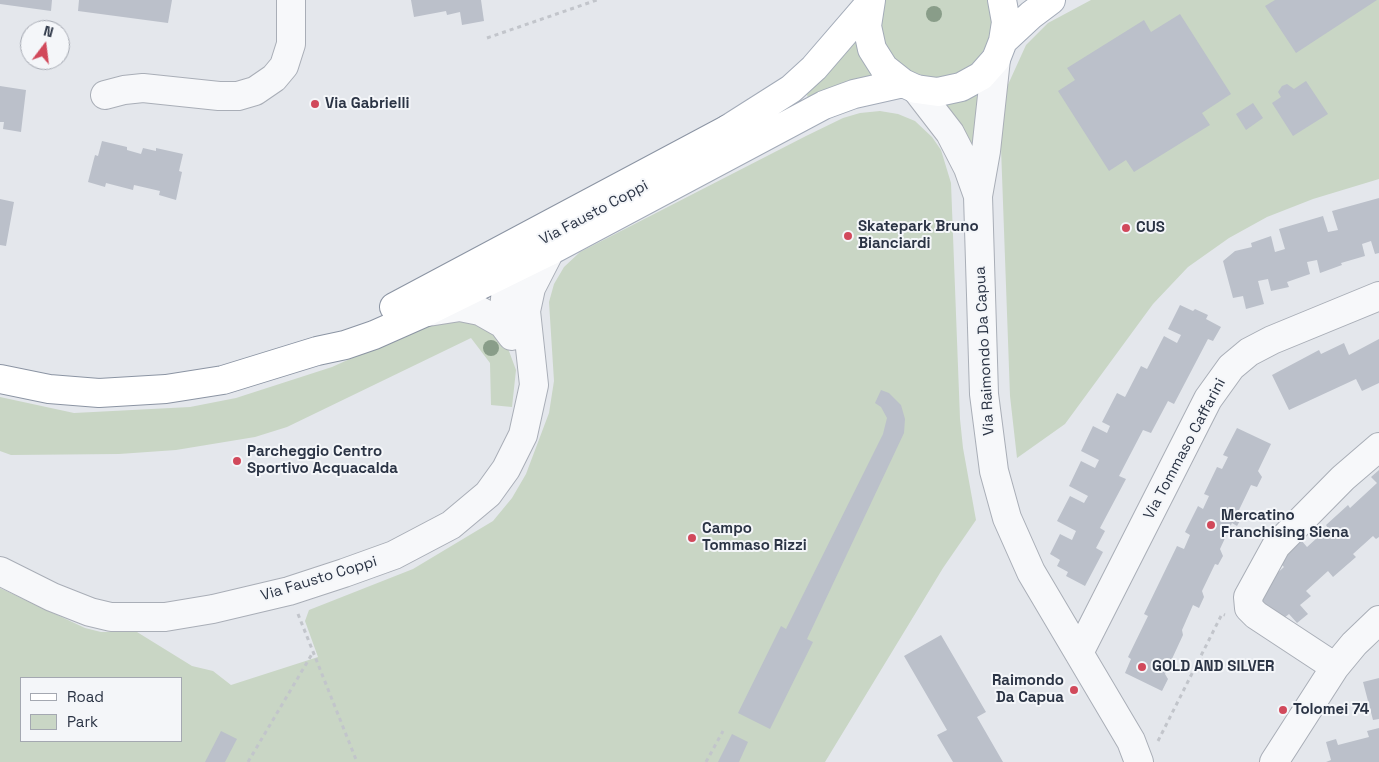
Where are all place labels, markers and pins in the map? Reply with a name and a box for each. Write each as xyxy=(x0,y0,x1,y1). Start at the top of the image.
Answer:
place label: Via Gabrielli xyxy=(325,95,409,113)
marker: Via Gabrielli xyxy=(309,98,321,110)
place label: Skatepark Bruno Bianciardi xyxy=(858,218,979,253)
place label: CUS xyxy=(1136,219,1165,237)
marker: CUS xyxy=(1120,222,1132,234)
marker: Skatepark Bruno Bianciardi xyxy=(842,230,854,242)
place label: Parcheggio Centro Sportivo Acquacalda xyxy=(247,443,398,478)
marker: Parcheggio Centro Sportivo Acquacalda xyxy=(231,455,243,467)
place label: Mercatino Franchising Siena xyxy=(1221,507,1349,542)
marker: Mercatino Franchising Siena xyxy=(1205,519,1217,531)
place label: Campo Tommaso Rizzi xyxy=(702,520,807,555)
marker: Campo Tommaso Rizzi xyxy=(686,532,698,544)
place label: GOLD AND SILVER xyxy=(1152,658,1275,676)
marker: GOLD AND SILVER xyxy=(1136,661,1148,673)
place label: Raimondo Da Capua xyxy=(992,672,1064,707)
marker: Raimondo Da Capua xyxy=(1068,684,1080,696)
place label: Tolomei 74 xyxy=(1293,701,1369,719)
marker: Tolomei 74 xyxy=(1277,704,1289,716)

